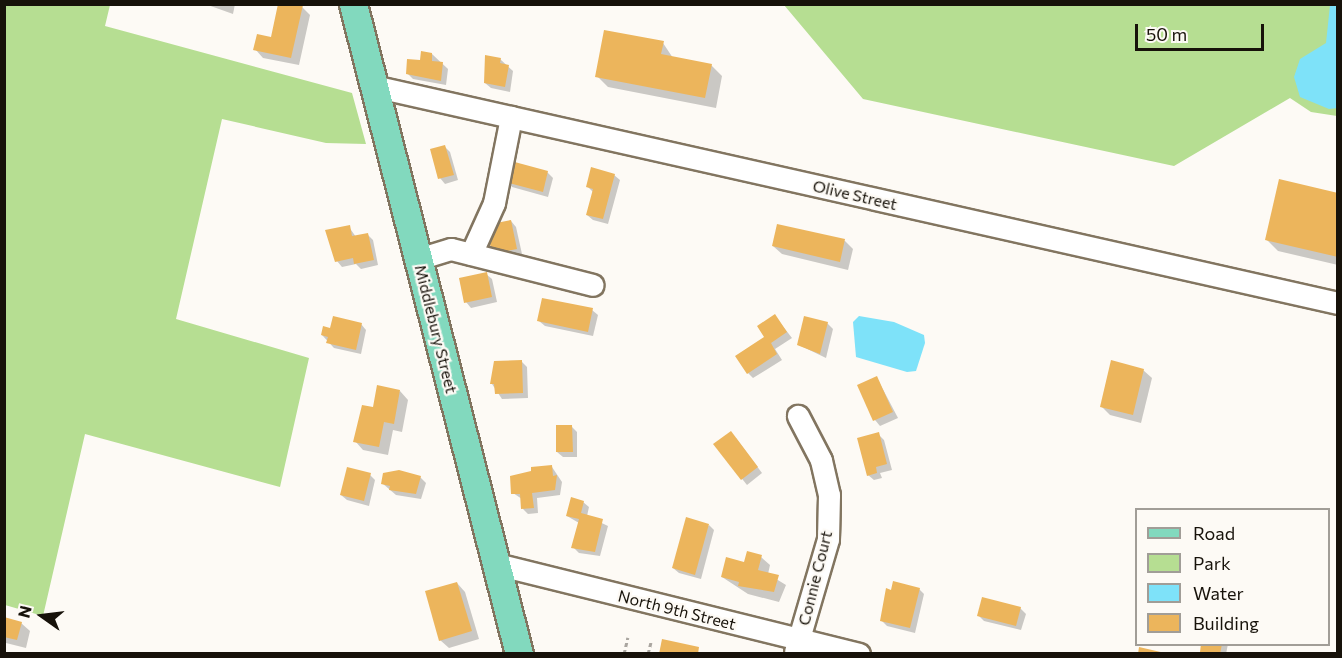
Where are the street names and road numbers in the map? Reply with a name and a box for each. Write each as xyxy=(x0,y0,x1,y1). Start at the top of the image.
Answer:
street label: Olive Street xyxy=(811,176,899,214)
street label: Middlebury Street xyxy=(411,263,461,395)
street label: Connie Court xyxy=(794,529,836,627)
street label: North 9th Street xyxy=(616,586,738,634)

